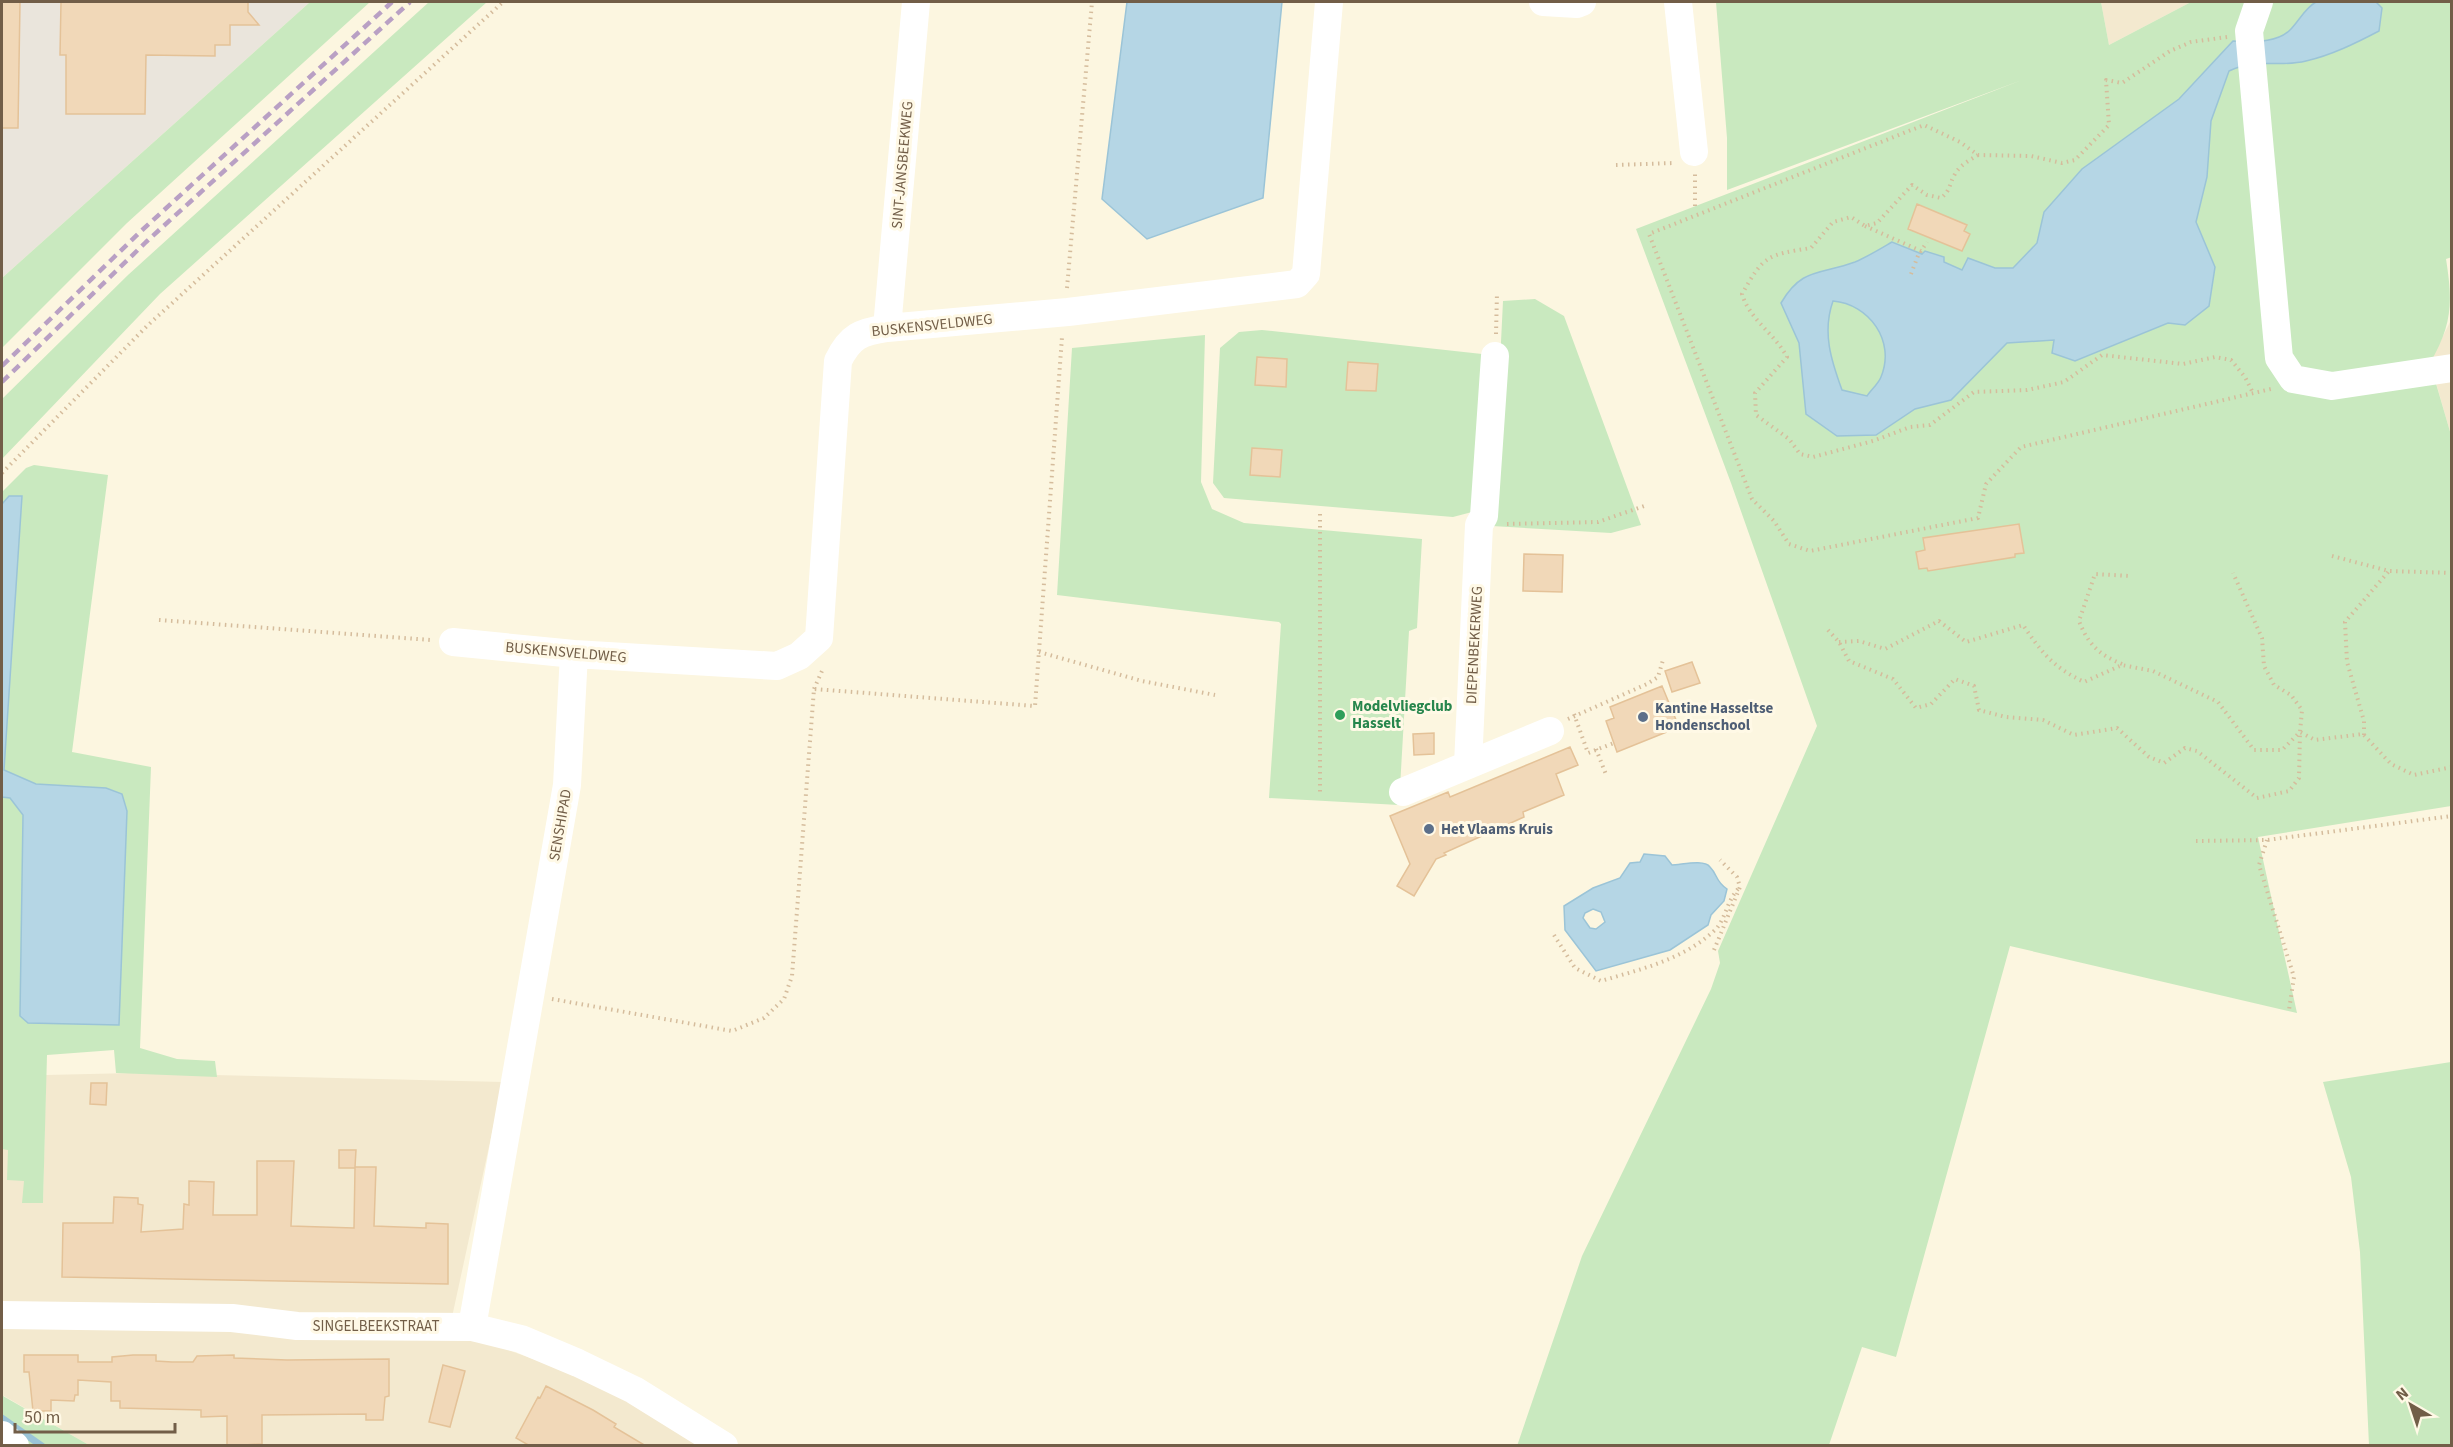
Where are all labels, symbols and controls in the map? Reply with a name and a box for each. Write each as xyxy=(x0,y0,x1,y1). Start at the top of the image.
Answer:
street label: SINT-JANSBEEKWEG xyxy=(886,100,919,230)
street label: BUSKENSVELDWEG xyxy=(870,309,994,342)
street label: DIEPENBEKERWEG xyxy=(1461,586,1488,705)
street label: BUSKENSVELDWEG xyxy=(504,637,627,668)
place label: Modelvliegclub Hasselt xyxy=(1352,696,1453,734)
place label: Kantine Hasseltse Hondenschool xyxy=(1655,698,1774,736)
marker: Modelvliegclub Hasselt xyxy=(1333,708,1347,722)
marker: Kantine Hasseltse Hondenschool xyxy=(1636,710,1650,724)
street label: SENSHIPAD xyxy=(544,788,577,863)
place label: Het Vlaams Kruis xyxy=(1441,819,1553,840)
marker: Het Vlaams Kruis xyxy=(1422,822,1436,836)
street label: SINGELBEEKSTRAAT xyxy=(313,1316,439,1337)
north arrow xyxy=(2381,1375,2441,1435)
text: N xyxy=(2391,1382,2413,1406)
scale bar xyxy=(15,1396,176,1434)
text: 50 m xyxy=(24,1405,60,1430)

